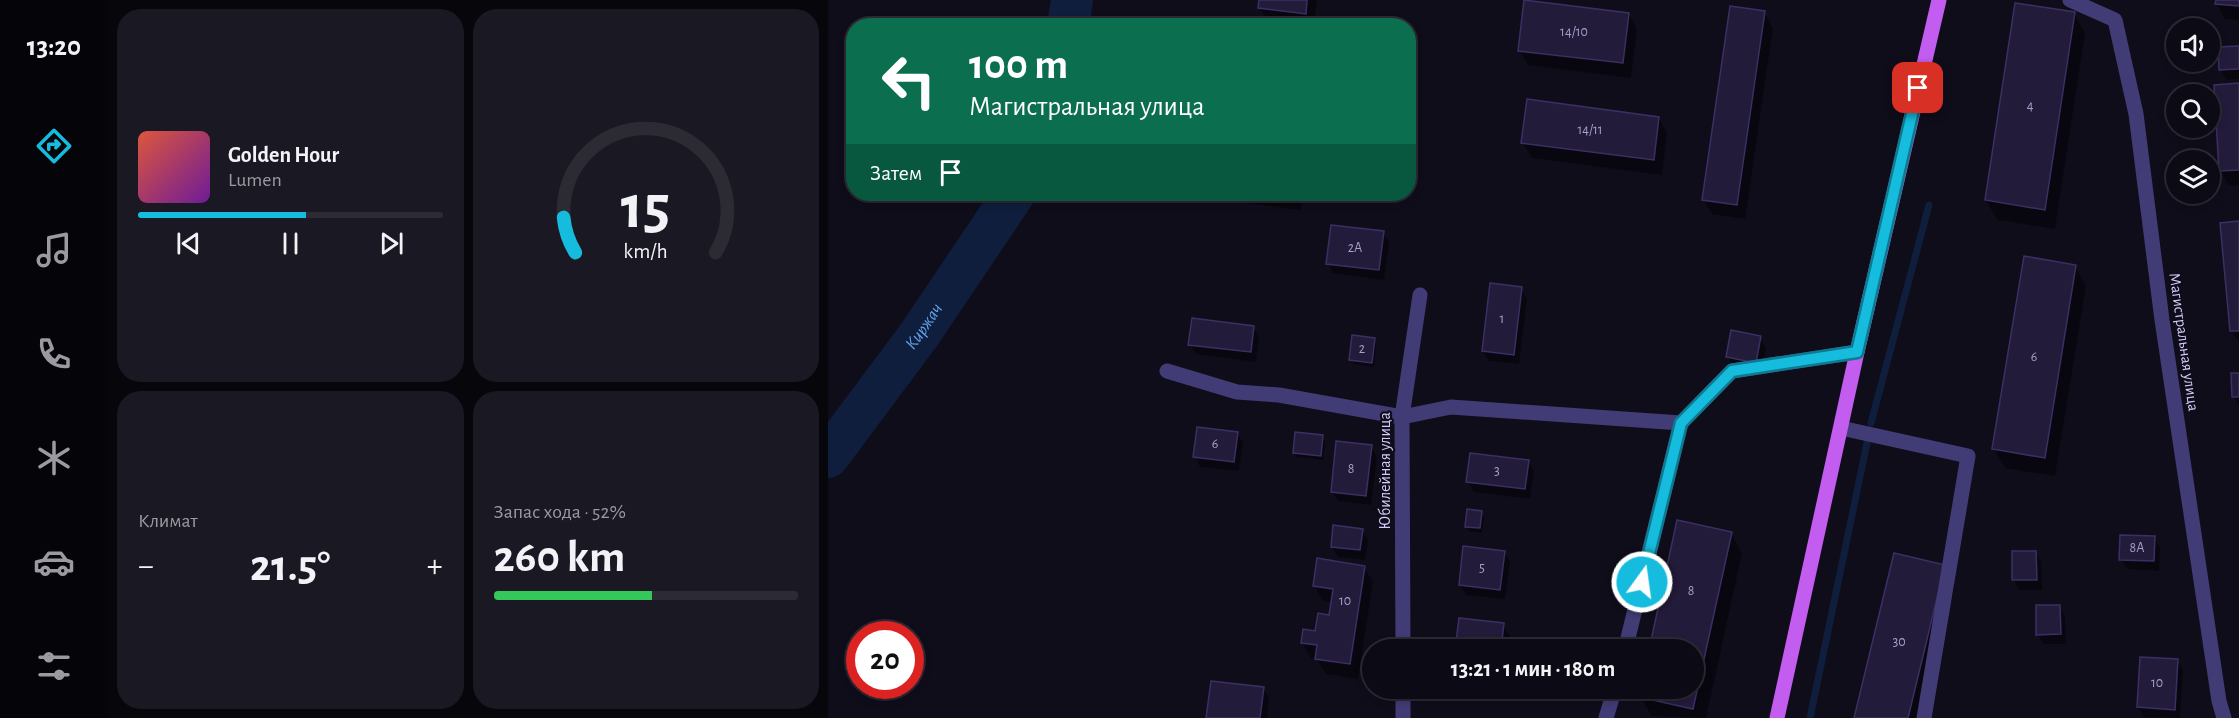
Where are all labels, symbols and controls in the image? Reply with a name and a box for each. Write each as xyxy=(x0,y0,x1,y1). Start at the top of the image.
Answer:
map controls xyxy=(2166,18,2220,204)
button: sound xyxy=(2166,18,2220,72)
house number: 14/10 xyxy=(1560,25,1588,39)
text: 13:20 xyxy=(27,33,81,60)
icon: left xyxy=(870,42,948,120)
text: 100 m xyxy=(969,44,1068,86)
pin xyxy=(1892,62,1943,113)
icon: arrive xyxy=(1901,71,1934,104)
button: search xyxy=(2166,84,2220,138)
text: Магистральная улица xyxy=(969,93,1205,120)
house number: 4 xyxy=(2027,99,2034,113)
house number: 14/11 xyxy=(1577,123,1603,137)
icon: directions xyxy=(33,125,75,167)
text: Golden Hour xyxy=(228,144,339,166)
button: layers xyxy=(2166,150,2220,204)
icon: arrive xyxy=(934,156,967,189)
text: Затем xyxy=(870,162,922,184)
text: Lumen xyxy=(228,170,282,190)
text: 15 xyxy=(621,177,670,239)
icon: previous xyxy=(172,227,205,260)
icon: pause xyxy=(274,227,307,260)
icon: next xyxy=(375,227,408,260)
icon: music xyxy=(33,229,75,271)
text: km/h xyxy=(624,241,668,262)
house number: 2А xyxy=(1348,241,1362,255)
street label: Магистральная улица xyxy=(2165,272,2202,412)
water label: Киржач xyxy=(902,300,946,353)
house number: 1 xyxy=(1500,312,1504,326)
icon: phone xyxy=(33,333,75,375)
house number: 2 xyxy=(1359,342,1365,356)
house number: 6 xyxy=(2031,350,2037,364)
street label: Юбилейная улица xyxy=(1377,412,1394,530)
icon: climate xyxy=(33,437,75,479)
house number: 6 xyxy=(1212,437,1218,451)
house number: 8 xyxy=(1348,462,1354,476)
house number: 3 xyxy=(1494,464,1500,478)
text: Запас хода · 52% xyxy=(494,502,626,522)
text: Климат xyxy=(138,511,198,531)
text: 260 km xyxy=(494,535,625,580)
icon: car xyxy=(33,541,75,583)
house number: 8А xyxy=(2130,541,2144,555)
text: 21.5° xyxy=(250,544,330,589)
text: − xyxy=(138,550,154,583)
text: + xyxy=(427,550,442,583)
position arrow xyxy=(1610,550,1674,614)
house number: 5 xyxy=(1479,561,1485,575)
house number: 8 xyxy=(1688,584,1694,598)
house number: 10 xyxy=(1339,594,1351,608)
speed limit sign: 20 xyxy=(846,621,924,699)
house number: 30 xyxy=(1892,635,1906,649)
icon: filters xyxy=(33,645,75,687)
text: 13:21 · 1 мин · 180 m xyxy=(1451,658,1615,680)
house number: 10 xyxy=(2151,676,2163,690)

